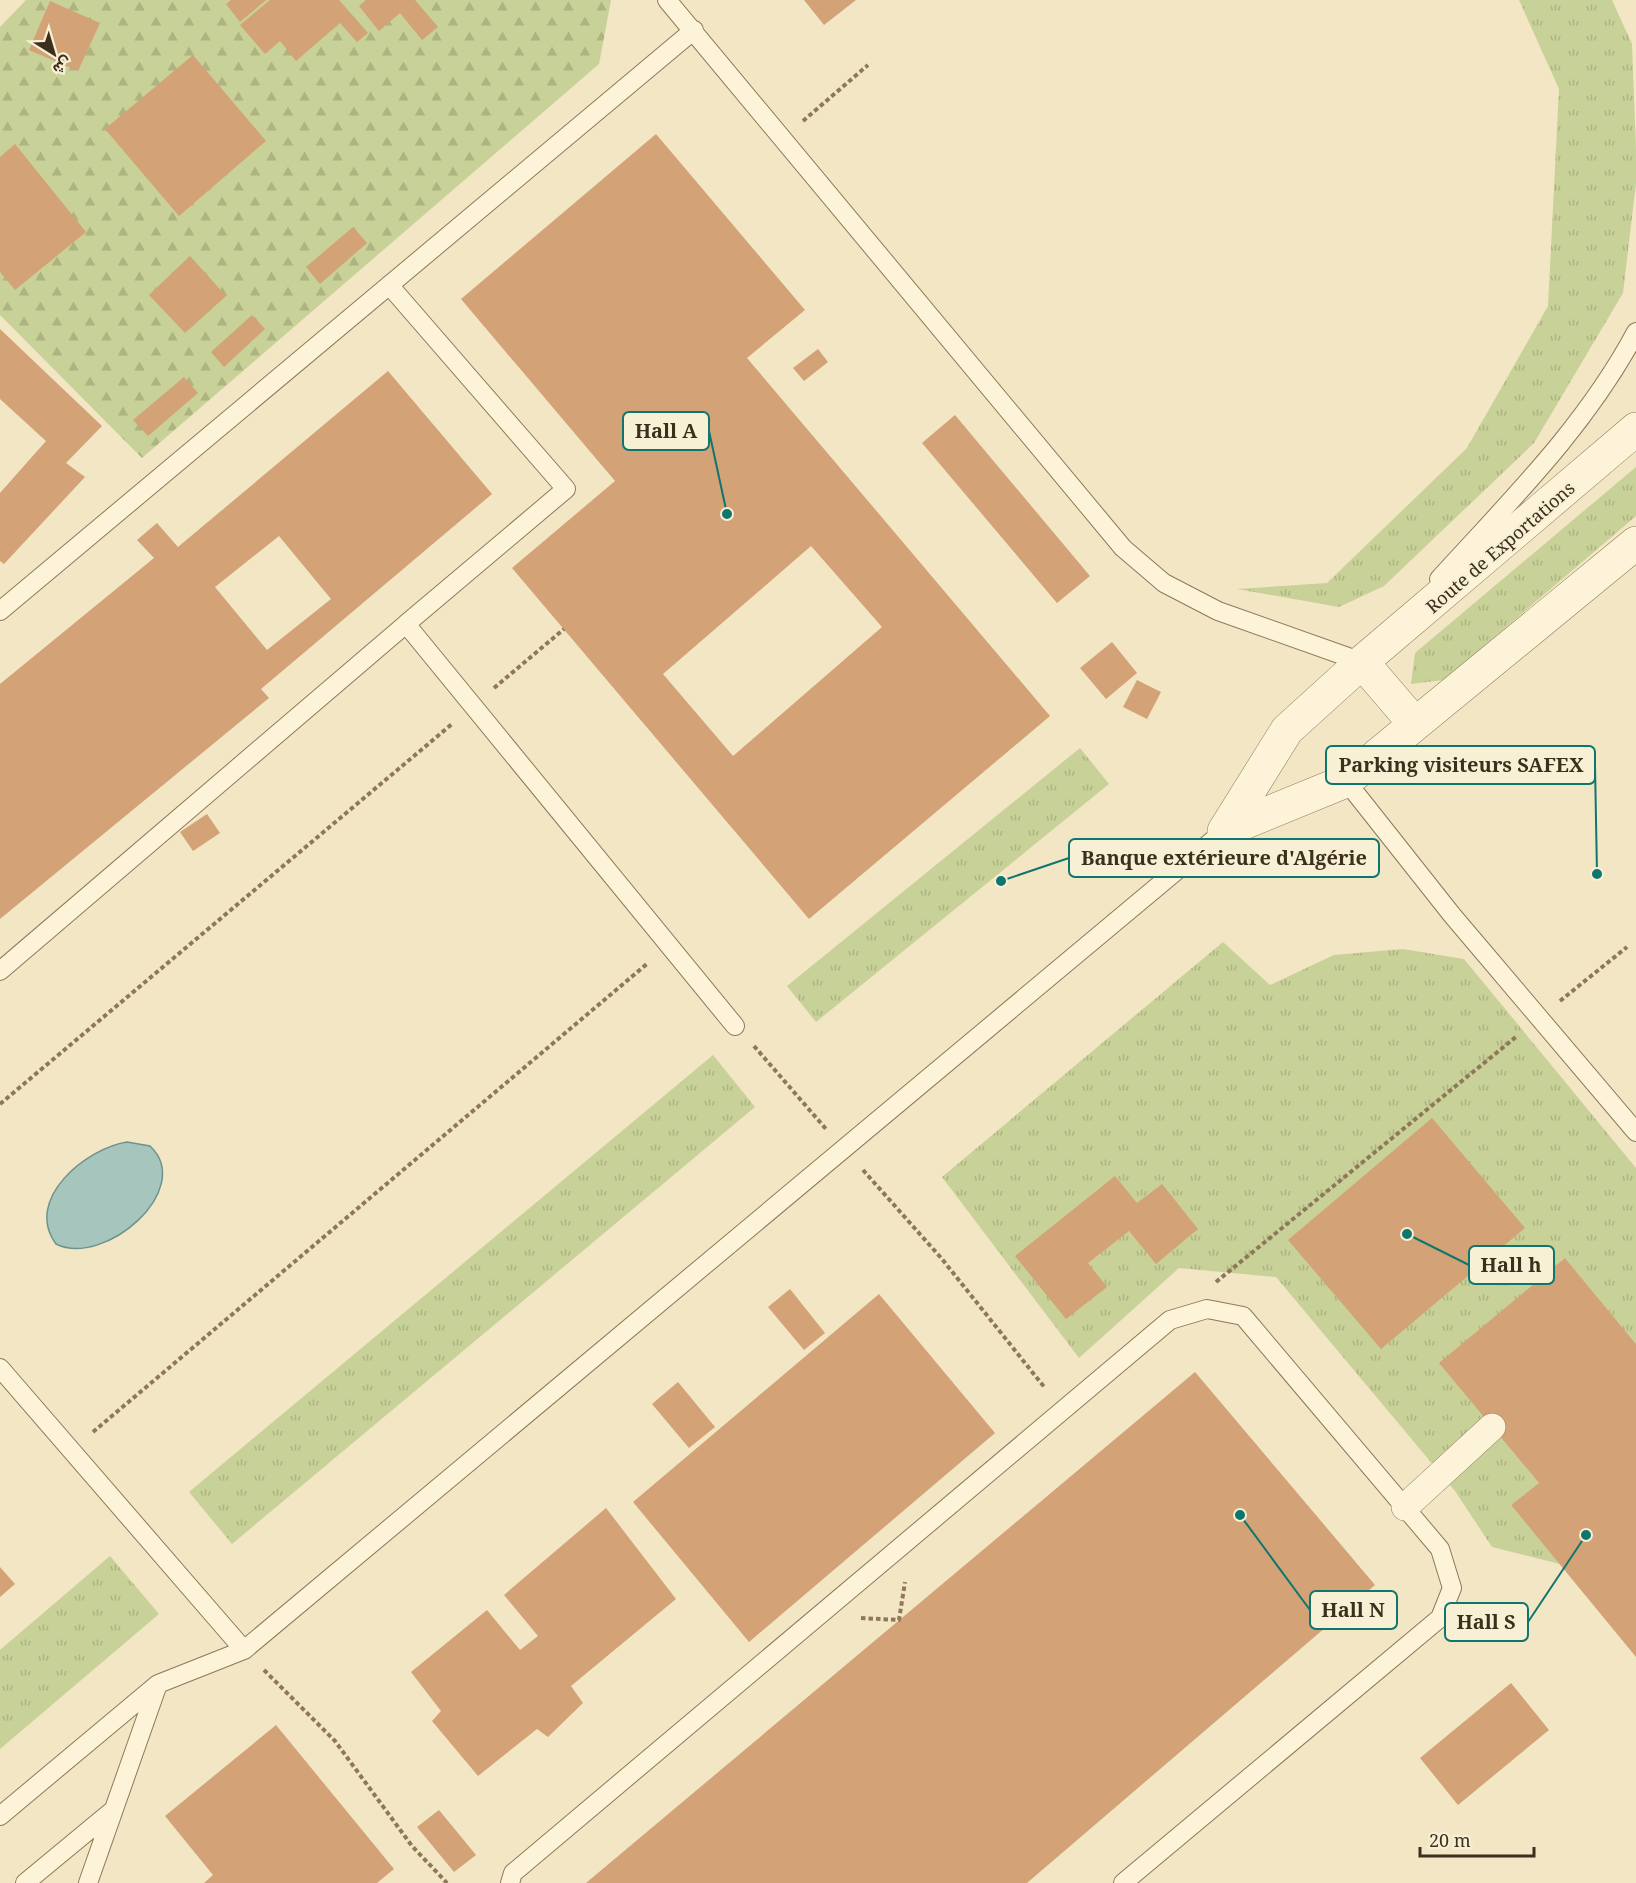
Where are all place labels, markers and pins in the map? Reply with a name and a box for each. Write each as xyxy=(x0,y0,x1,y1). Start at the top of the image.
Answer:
callout: Hall A xyxy=(623,412,709,450)
callout: Parking visiteurs SAFEX xyxy=(1326,746,1595,784)
callout: Banque extérieure d'Algérie xyxy=(1069,839,1379,877)
callout: Hall h xyxy=(1469,1246,1554,1284)
callout: Hall N xyxy=(1310,1591,1397,1629)
callout: Hall S xyxy=(1445,1603,1528,1641)

